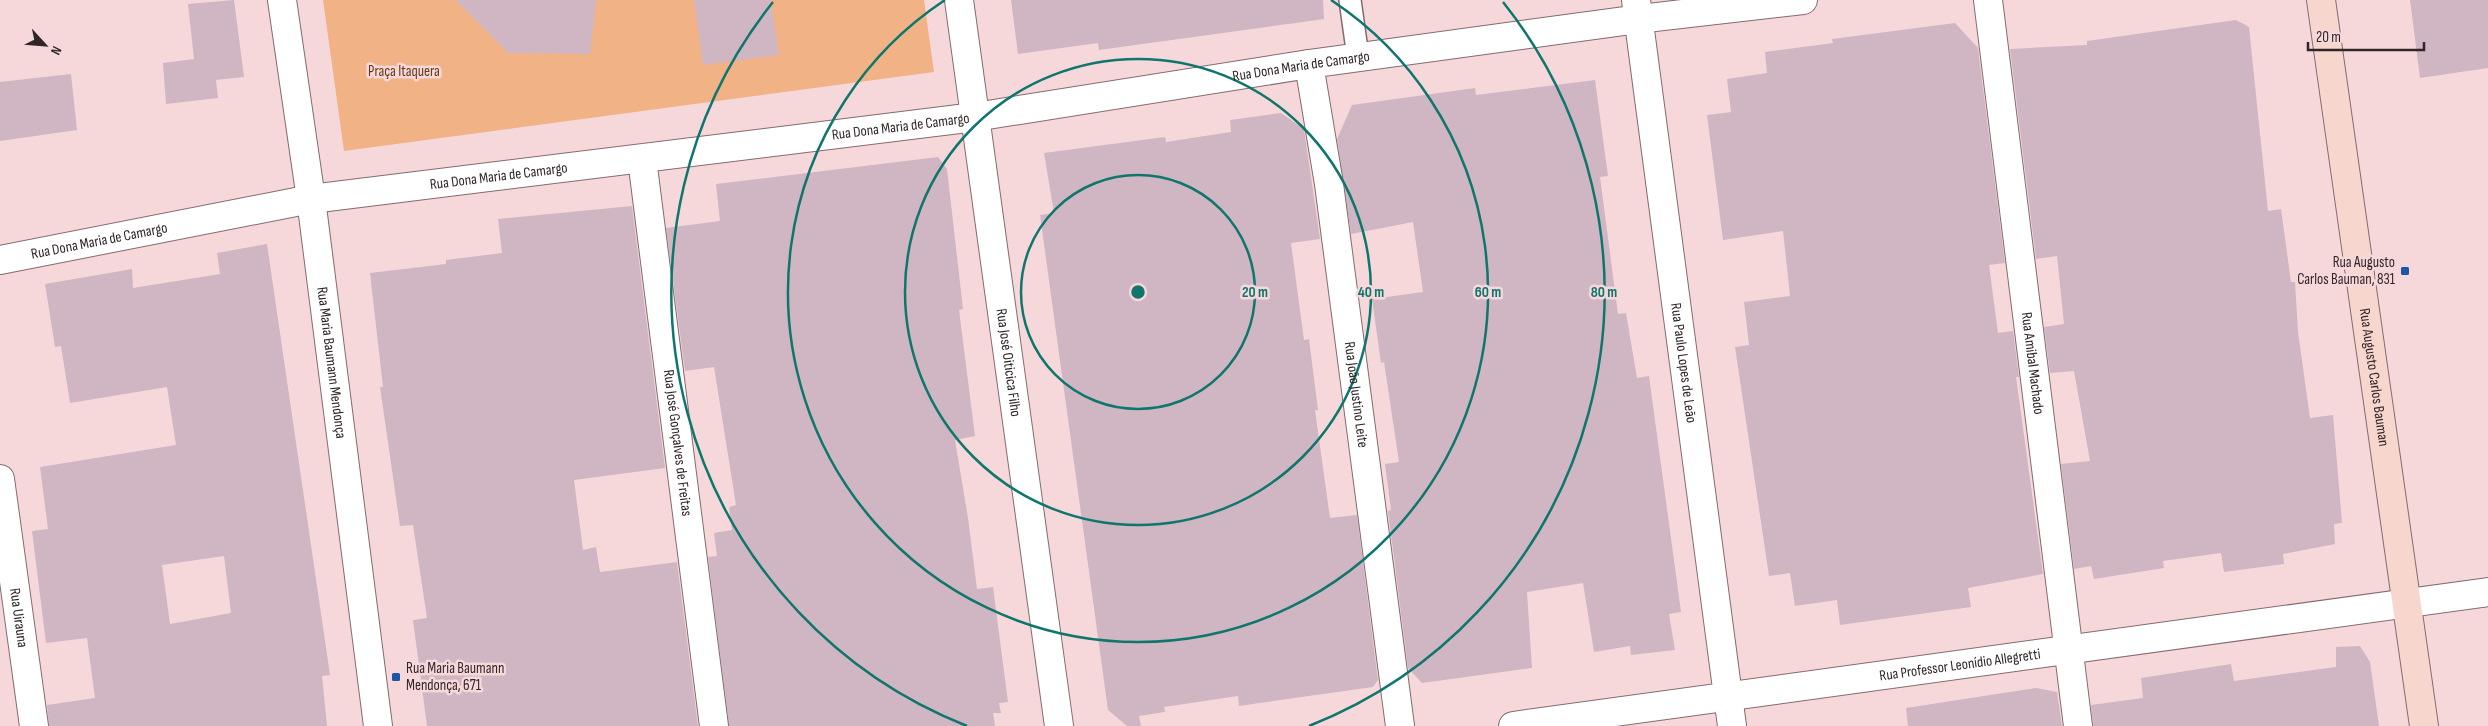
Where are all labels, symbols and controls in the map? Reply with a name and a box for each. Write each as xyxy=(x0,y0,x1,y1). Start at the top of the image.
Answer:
north arrow xyxy=(20,20,70,70)
scale bar xyxy=(2308,20,2424,52)
text: 20 m xyxy=(2316,28,2341,47)
text: N xyxy=(47,43,66,58)
street label: Rua Dona Maria de Camargo xyxy=(1231,46,1371,86)
park label: Praça Itaquera xyxy=(368,62,440,81)
street label: Rua Dona Maria de Camargo xyxy=(831,108,971,144)
street label: Rua Dona Maria de Camargo xyxy=(429,158,569,194)
street label: Rua Dona Maria de Camargo xyxy=(29,218,169,263)
place label: Rua Augusto Carlos Bauman, 831 xyxy=(2297,253,2396,289)
marker: Rua Augusto Carlos Bauman, 831 xyxy=(2399,265,2411,277)
centre of rings xyxy=(1129,283,1147,301)
text: 20 m xyxy=(1242,283,1268,302)
text: 40 m xyxy=(1358,283,1384,302)
text: 60 m xyxy=(1475,283,1501,302)
text: 80 m xyxy=(1591,283,1617,302)
street label: Rua Maria Baumann Mendonça xyxy=(313,286,351,440)
street label: Rua Paulo Lopes de Leão xyxy=(1667,302,1701,424)
street label: Rua José Oiticica Filho xyxy=(992,307,1026,418)
street label: Rua Augusto Carlos Bauman xyxy=(2355,307,2394,448)
street label: Rua Amibal Machado xyxy=(2017,311,2049,416)
street label: Rua João Justino Leite xyxy=(1340,340,1373,449)
street label: Rua José Gonçalves de Freitas xyxy=(659,368,697,517)
street label: Rua Uirauna xyxy=(6,587,33,649)
street label: Rua Professor Leonídio Allegretti xyxy=(1878,644,2042,685)
place label: Rua Maria Baumann Mendonça, 671 xyxy=(406,659,504,695)
marker: Rua Maria Baumann Mendonça, 671 xyxy=(390,671,402,683)

